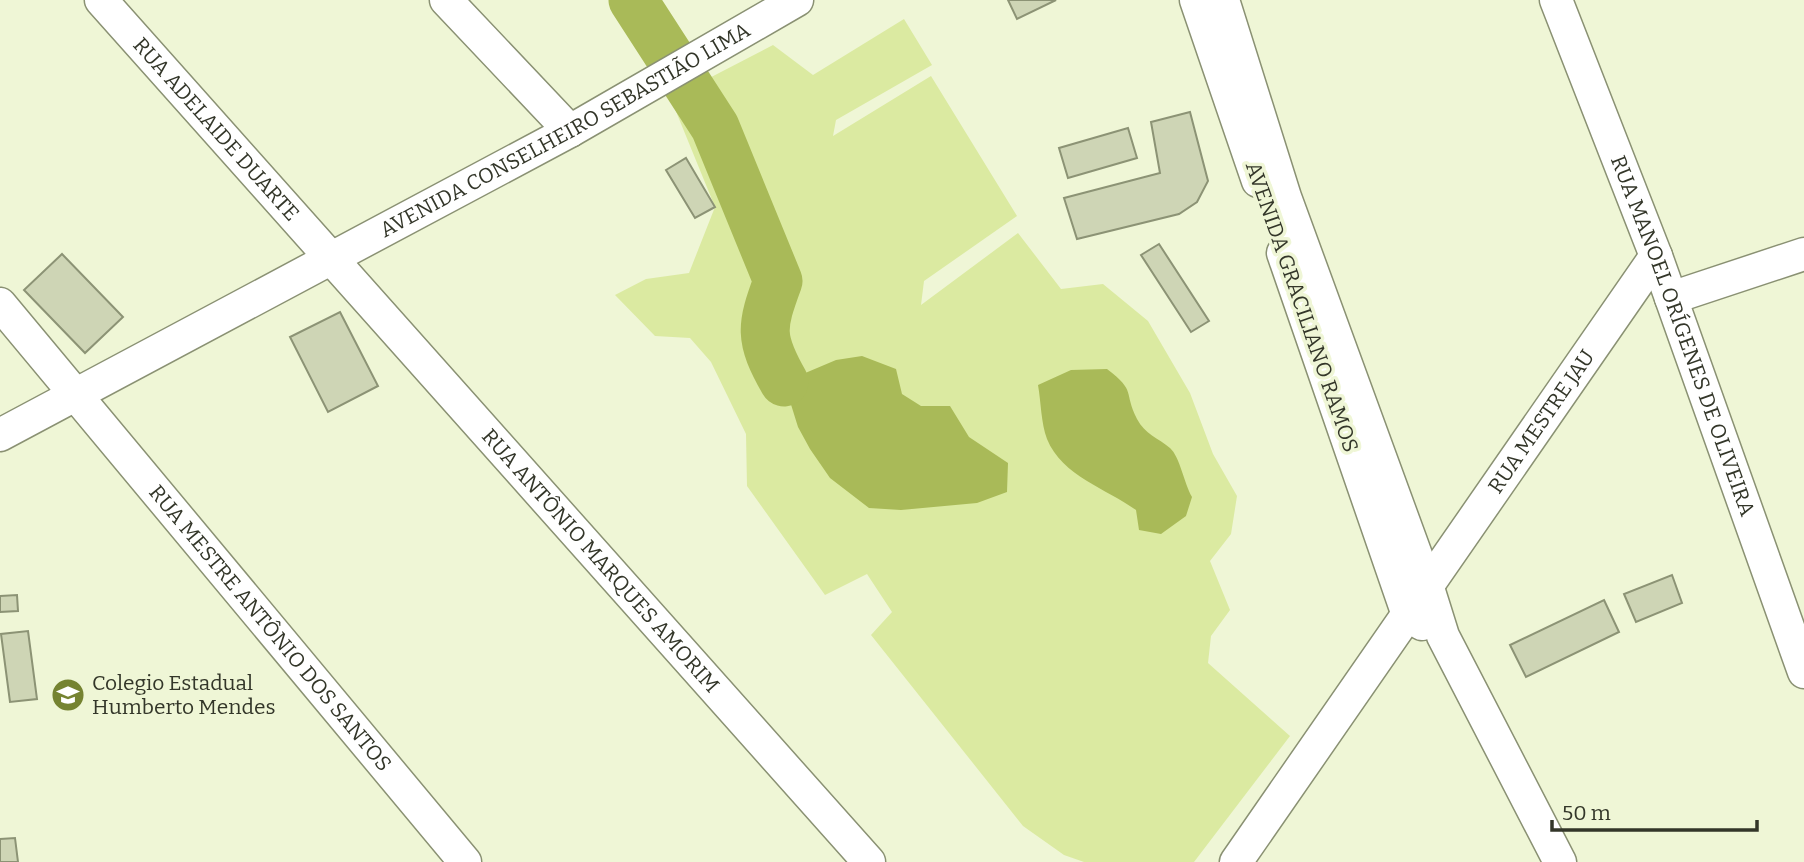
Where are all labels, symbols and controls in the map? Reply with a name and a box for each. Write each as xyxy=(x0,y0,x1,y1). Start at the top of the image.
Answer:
street label: AVENIDA CONSELHEIRO SEBASTIÃO LIMA xyxy=(375,17,755,243)
street label: RUA ADELAIDE DUARTE xyxy=(128,32,305,226)
street label: RUA MANOEL ORÍGENES DE OLIVEIRA xyxy=(1605,152,1761,520)
street label: AVENIDA GRACILIANO RAMOS xyxy=(1240,158,1364,456)
street label: RUA MESTRE JAU xyxy=(1483,344,1600,498)
street label: RUA ANTÔNIO MARQUES AMORIM xyxy=(476,423,725,698)
street label: RUA MESTRE ANTÔNIO DOS SANTOS xyxy=(143,480,397,777)
place label: Colegio Estadual Humberto Mendes xyxy=(92,670,275,720)
school or university icon: Colegio Estadual Humberto Mendes xyxy=(49,676,87,714)
scale bar xyxy=(1552,788,1757,832)
text: 50 m xyxy=(1562,800,1611,826)

